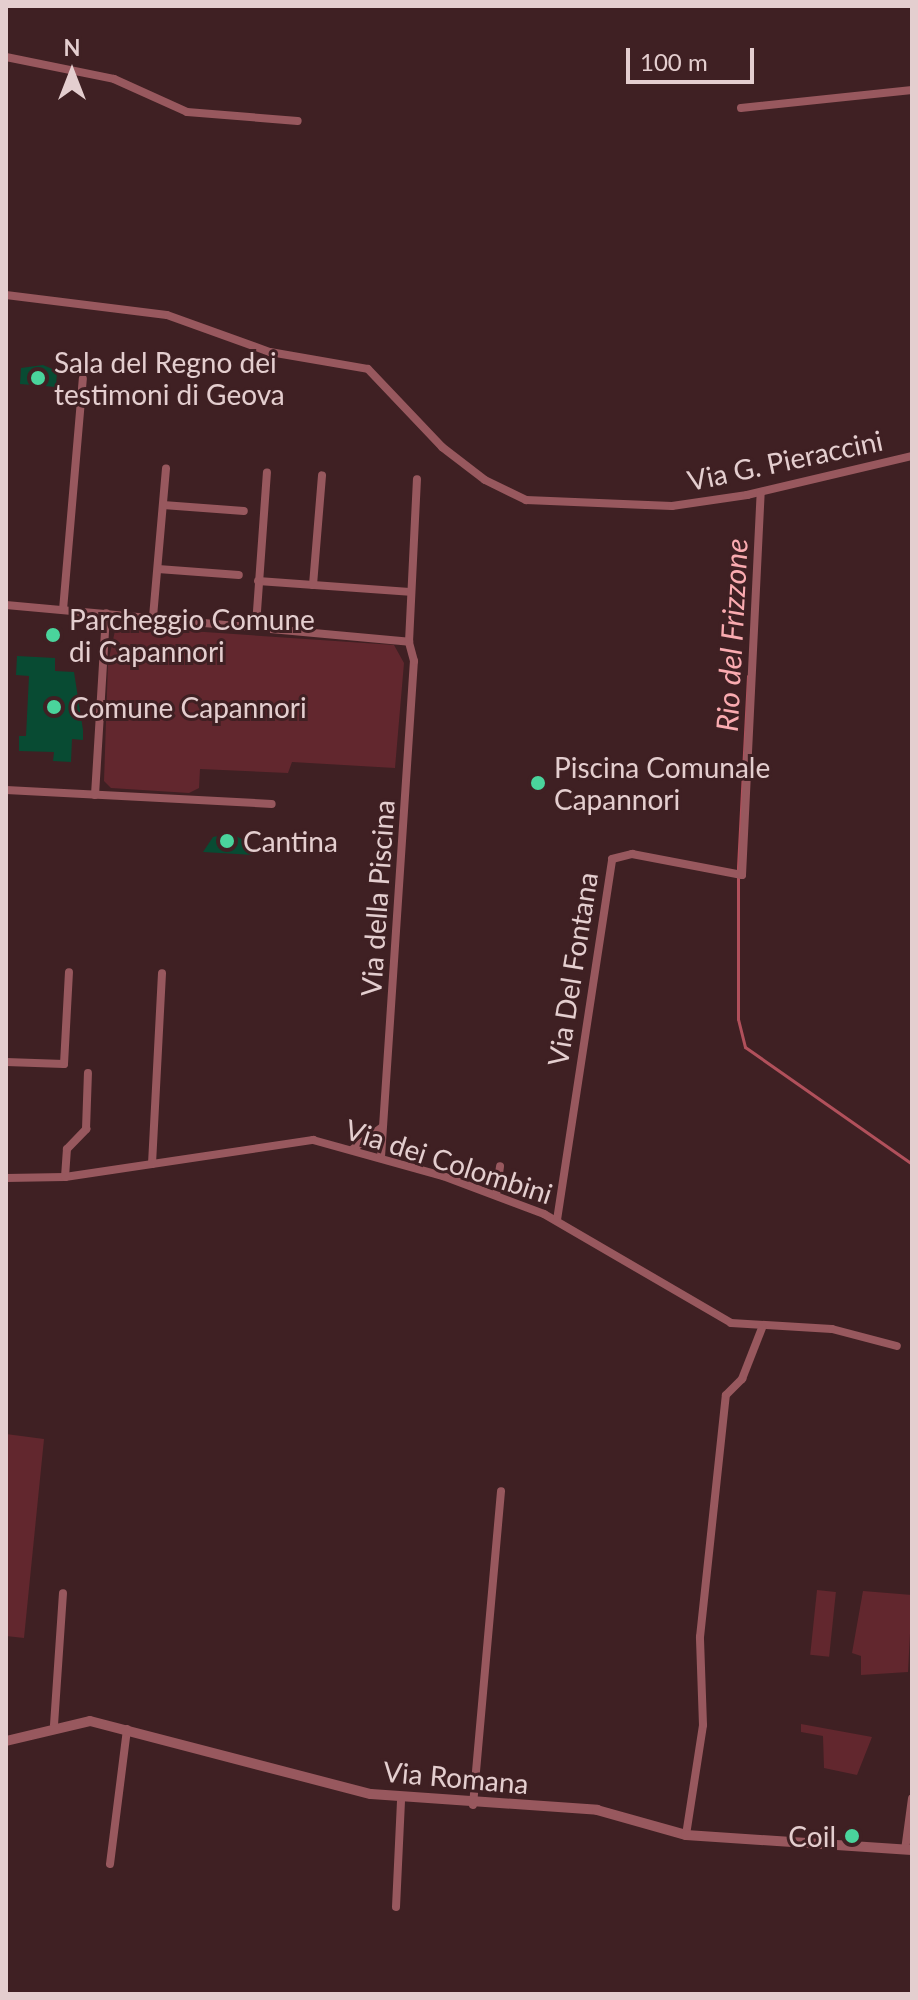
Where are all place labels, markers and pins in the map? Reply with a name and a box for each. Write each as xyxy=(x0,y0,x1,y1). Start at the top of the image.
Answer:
place label: Sala del Regno dei testimoni di Geova xyxy=(54,345,285,411)
marker: Sala del Regno dei testimoni di Geova xyxy=(29,369,47,387)
place label: Parcheggio Comune di Capannori xyxy=(69,602,315,668)
marker: Parcheggio Comune di Capannori xyxy=(44,626,62,644)
place label: Comune Capannori xyxy=(70,690,307,724)
marker: Comune Capannori xyxy=(45,698,63,716)
place label: Piscina Comunale Capannori xyxy=(554,750,770,816)
marker: Piscina Comunale Capannori xyxy=(529,774,547,792)
place label: Cantina xyxy=(243,824,338,858)
marker: Cantina xyxy=(218,832,236,850)
place label: Coil xyxy=(788,1819,836,1853)
marker: Coil xyxy=(843,1827,861,1845)

